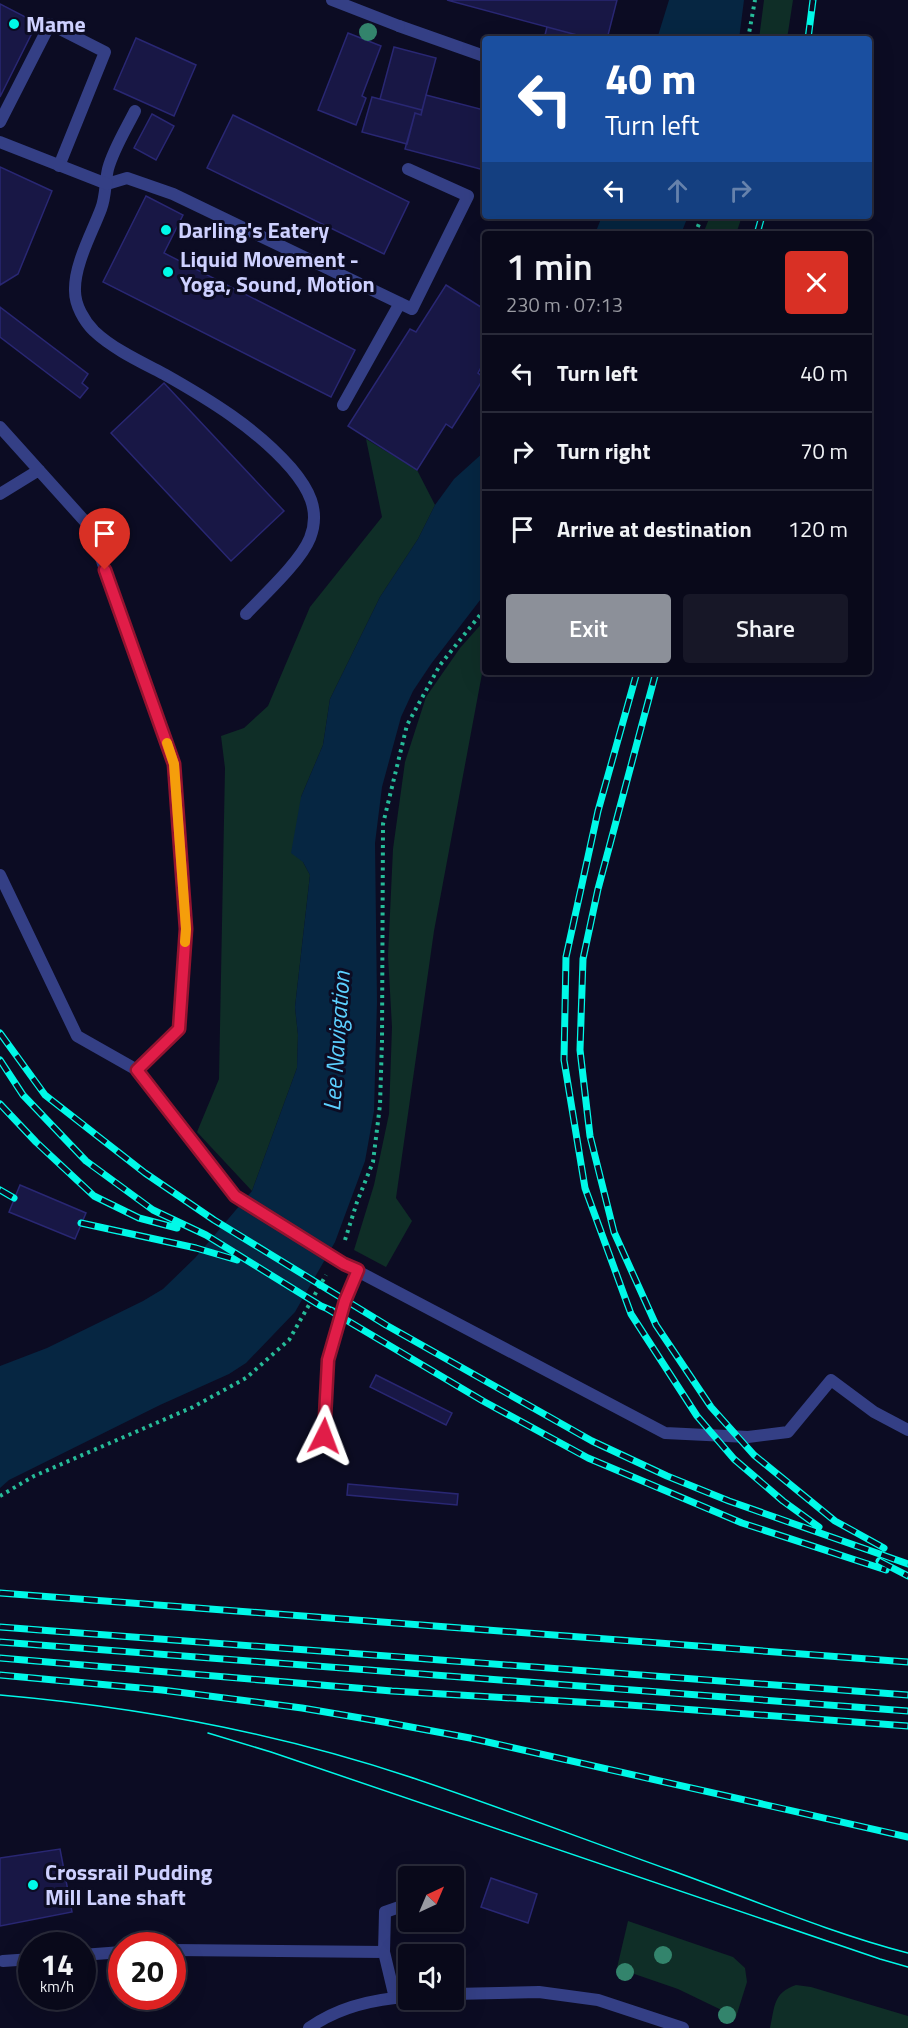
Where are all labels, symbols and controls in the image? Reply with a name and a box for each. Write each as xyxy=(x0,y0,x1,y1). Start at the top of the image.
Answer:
place label: Mame xyxy=(26,7,86,41)
marker: Mame xyxy=(7,17,21,31)
text: 40 m xyxy=(605,46,697,110)
icon: left xyxy=(506,60,584,138)
text: Turn left xyxy=(605,104,699,145)
icon: left xyxy=(598,174,631,207)
icon: ahead xyxy=(661,174,694,207)
icon: right xyxy=(724,174,757,207)
place label: Darling's Eatery xyxy=(178,213,329,247)
marker: Darling's Eatery xyxy=(159,223,173,237)
text: 1 min xyxy=(506,239,593,294)
place label: Liquid Movement - Yoga, Sound, Motion xyxy=(180,242,375,301)
button: close xyxy=(785,251,848,314)
marker: Liquid Movement - Yoga, Sound, Motion xyxy=(161,265,175,279)
text: 230 m · 07:13 xyxy=(506,289,623,320)
text: Turn left xyxy=(557,356,638,390)
text: 40 m xyxy=(800,356,848,390)
icon: left xyxy=(506,357,539,390)
text: Turn right xyxy=(557,434,651,468)
text: 70 m xyxy=(800,434,848,468)
icon: right xyxy=(506,435,539,468)
pin xyxy=(79,508,130,570)
text: Arrive at destination xyxy=(557,512,752,546)
text: 120 m xyxy=(788,512,848,546)
icon: arrive xyxy=(506,513,539,546)
icon: arrive xyxy=(88,517,121,550)
button: Exit xyxy=(506,594,671,663)
button: Share xyxy=(683,594,848,663)
water label: Lee Navigation xyxy=(313,969,359,1112)
position arrow xyxy=(292,1404,356,1468)
place label: Crossrail Pudding Mill Lane shaft xyxy=(45,1855,213,1914)
north arrow xyxy=(398,1866,464,1932)
map controls xyxy=(398,1866,464,2010)
marker: Crossrail Pudding Mill Lane shaft xyxy=(26,1878,40,1892)
speed limit sign: 20 xyxy=(108,1932,186,2010)
text: 14 xyxy=(40,1941,74,1987)
button: sound xyxy=(398,1944,464,2010)
text: km/h xyxy=(40,1975,74,1998)

